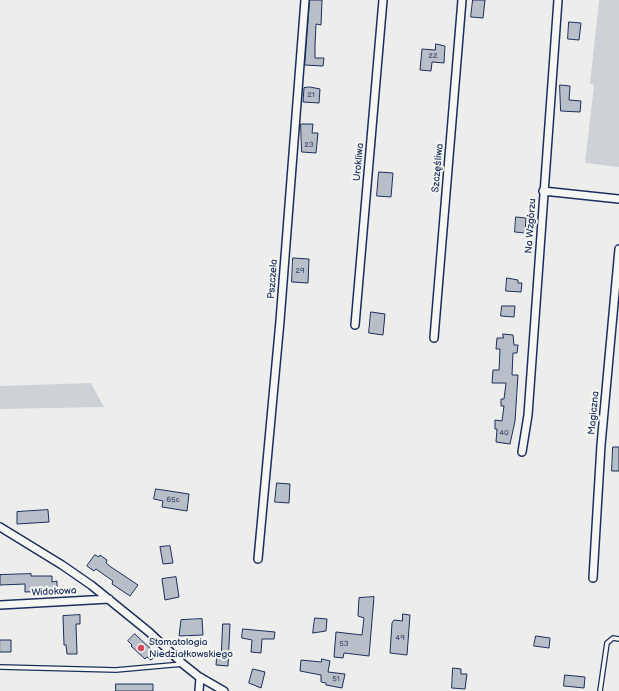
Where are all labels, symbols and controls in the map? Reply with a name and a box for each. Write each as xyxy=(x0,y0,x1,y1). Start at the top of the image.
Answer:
house number: 22 xyxy=(428,51,438,61)
house number: 21 xyxy=(307,90,315,100)
house number: 23 xyxy=(304,140,314,150)
street label: Urokliwa xyxy=(351,142,367,182)
street label: Szczęśliwa xyxy=(430,143,446,193)
street label: Na Wzgórzu xyxy=(523,198,539,254)
street label: Pszczela xyxy=(266,259,280,299)
house number: 29 xyxy=(295,266,305,276)
street label: Magiczna xyxy=(586,391,602,435)
house number: 40 xyxy=(499,428,509,438)
house number: 65c xyxy=(166,495,180,505)
street label: Widokowa xyxy=(31,585,77,599)
house number: 49 xyxy=(395,633,405,643)
place label: Stomatologia Niedziałkowskiego xyxy=(149,636,233,660)
house number: 53 xyxy=(339,639,349,649)
marker: Stomatologia Niedziałkowskiego xyxy=(136,643,146,653)
house number: 51 xyxy=(332,674,340,684)

